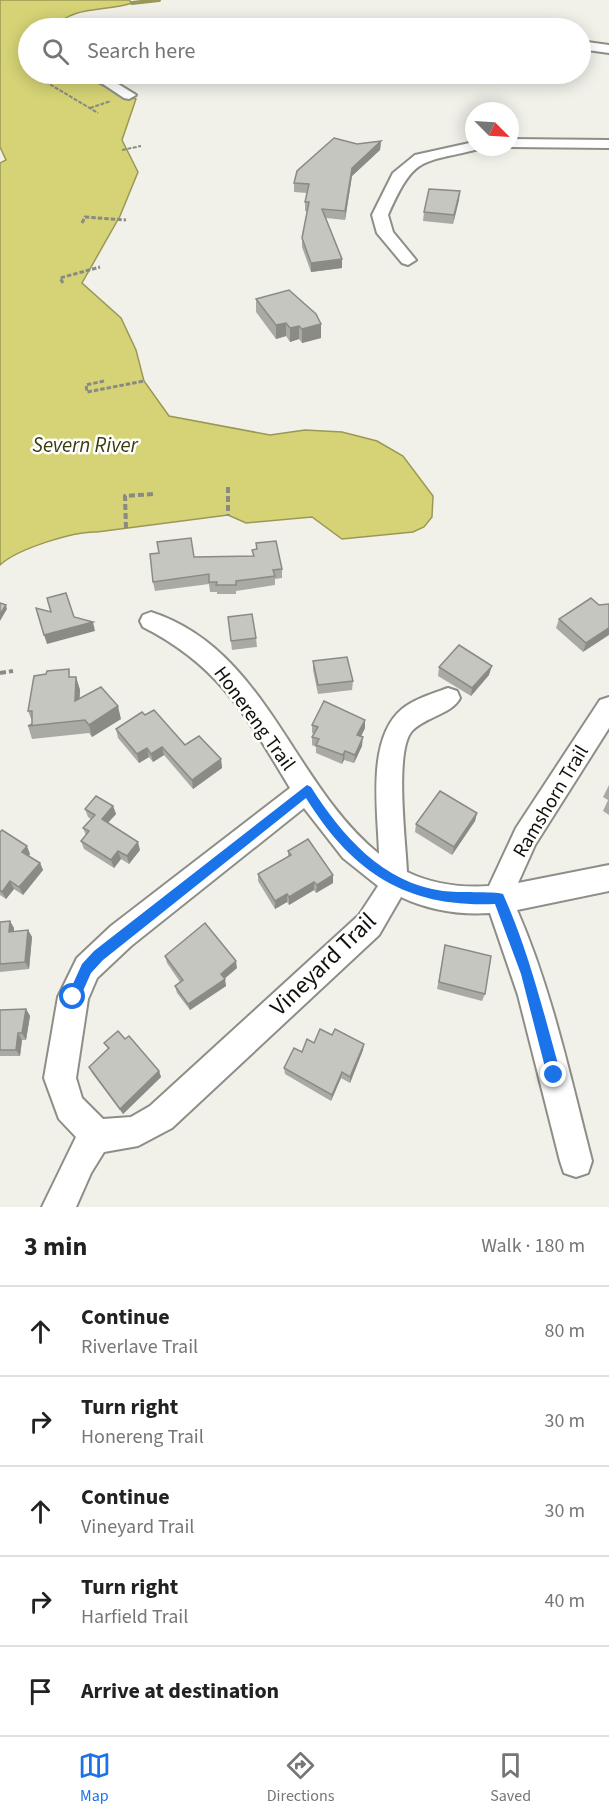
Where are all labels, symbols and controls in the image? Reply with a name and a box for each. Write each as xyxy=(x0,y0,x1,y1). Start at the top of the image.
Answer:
search box xyxy=(18,18,591,84)
icon: search xyxy=(39,35,72,68)
text: Search here xyxy=(87,35,195,67)
north arrow xyxy=(465,102,519,156)
water label: Severn River xyxy=(32,430,139,460)
street label: Honereng Trail xyxy=(207,661,302,776)
street label: Ramshorn Trail xyxy=(506,740,595,863)
street label: Vineyard Trail xyxy=(262,905,384,1024)
route start xyxy=(59,983,85,1009)
route end xyxy=(540,1061,566,1087)
text: 3 min xyxy=(24,1228,87,1265)
text: Walk · 180 m xyxy=(481,1232,585,1260)
text: Continue xyxy=(81,1301,170,1333)
icon: ahead xyxy=(24,1315,57,1348)
text: 80 m xyxy=(545,1317,585,1345)
text: Riverlave Trail xyxy=(81,1333,198,1361)
text: Turn right xyxy=(81,1391,178,1423)
icon: right xyxy=(24,1405,57,1438)
text: 30 m xyxy=(545,1407,585,1435)
text: Honereng Trail xyxy=(81,1423,204,1451)
text: Continue xyxy=(81,1481,170,1513)
icon: ahead xyxy=(24,1495,57,1528)
text: 30 m xyxy=(545,1497,585,1525)
text: Vineyard Trail xyxy=(81,1513,194,1541)
text: Turn right xyxy=(81,1571,178,1603)
icon: right xyxy=(24,1585,57,1618)
text: 40 m xyxy=(545,1587,585,1615)
text: Harfield Trail xyxy=(81,1603,188,1631)
icon: arrive xyxy=(24,1675,57,1708)
text: Arrive at destination xyxy=(81,1675,279,1707)
tab: Map xyxy=(78,1749,111,1807)
tab: Directions xyxy=(267,1749,334,1807)
tab: Saved xyxy=(490,1749,531,1807)

